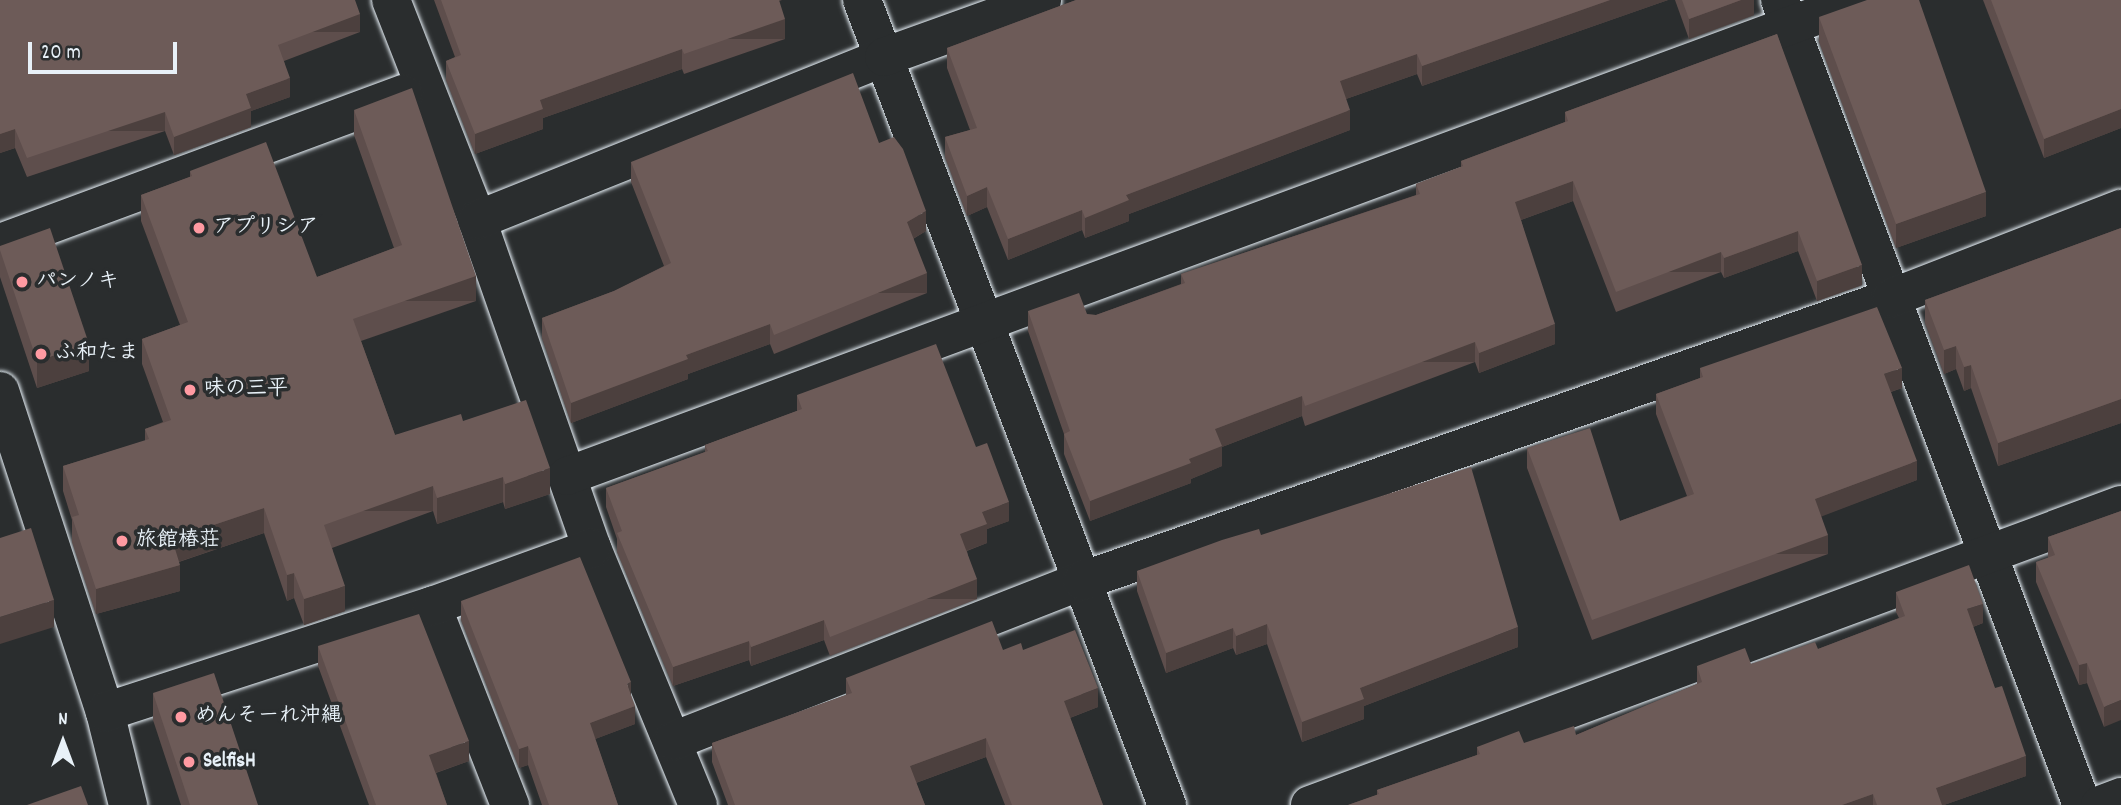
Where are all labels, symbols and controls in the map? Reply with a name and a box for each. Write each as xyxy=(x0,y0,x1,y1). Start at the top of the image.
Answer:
scale bar xyxy=(32,28,180,72)
text: 20 m xyxy=(41,39,81,69)
place label: アプリシア xyxy=(213,215,318,241)
marker: アプリシア xyxy=(191,220,207,236)
place label: パンノキ xyxy=(36,269,120,295)
marker: パンノキ xyxy=(14,274,30,290)
place label: ふ和たま xyxy=(55,341,139,367)
marker: ふ和たま xyxy=(33,346,49,362)
place label: 味の三平 xyxy=(204,377,288,403)
marker: 味の三平 xyxy=(182,382,198,398)
place label: 旅館椿荘 xyxy=(136,528,220,554)
marker: 旅館椿荘 xyxy=(114,533,130,549)
place label: めんそーれ沖縄 xyxy=(195,704,342,730)
north arrow xyxy=(28,707,98,777)
text: N xyxy=(58,707,68,734)
marker: めんそーれ沖縄 xyxy=(173,709,189,725)
place label: SelfisH xyxy=(203,749,256,775)
marker: SelfisH xyxy=(181,754,197,770)

